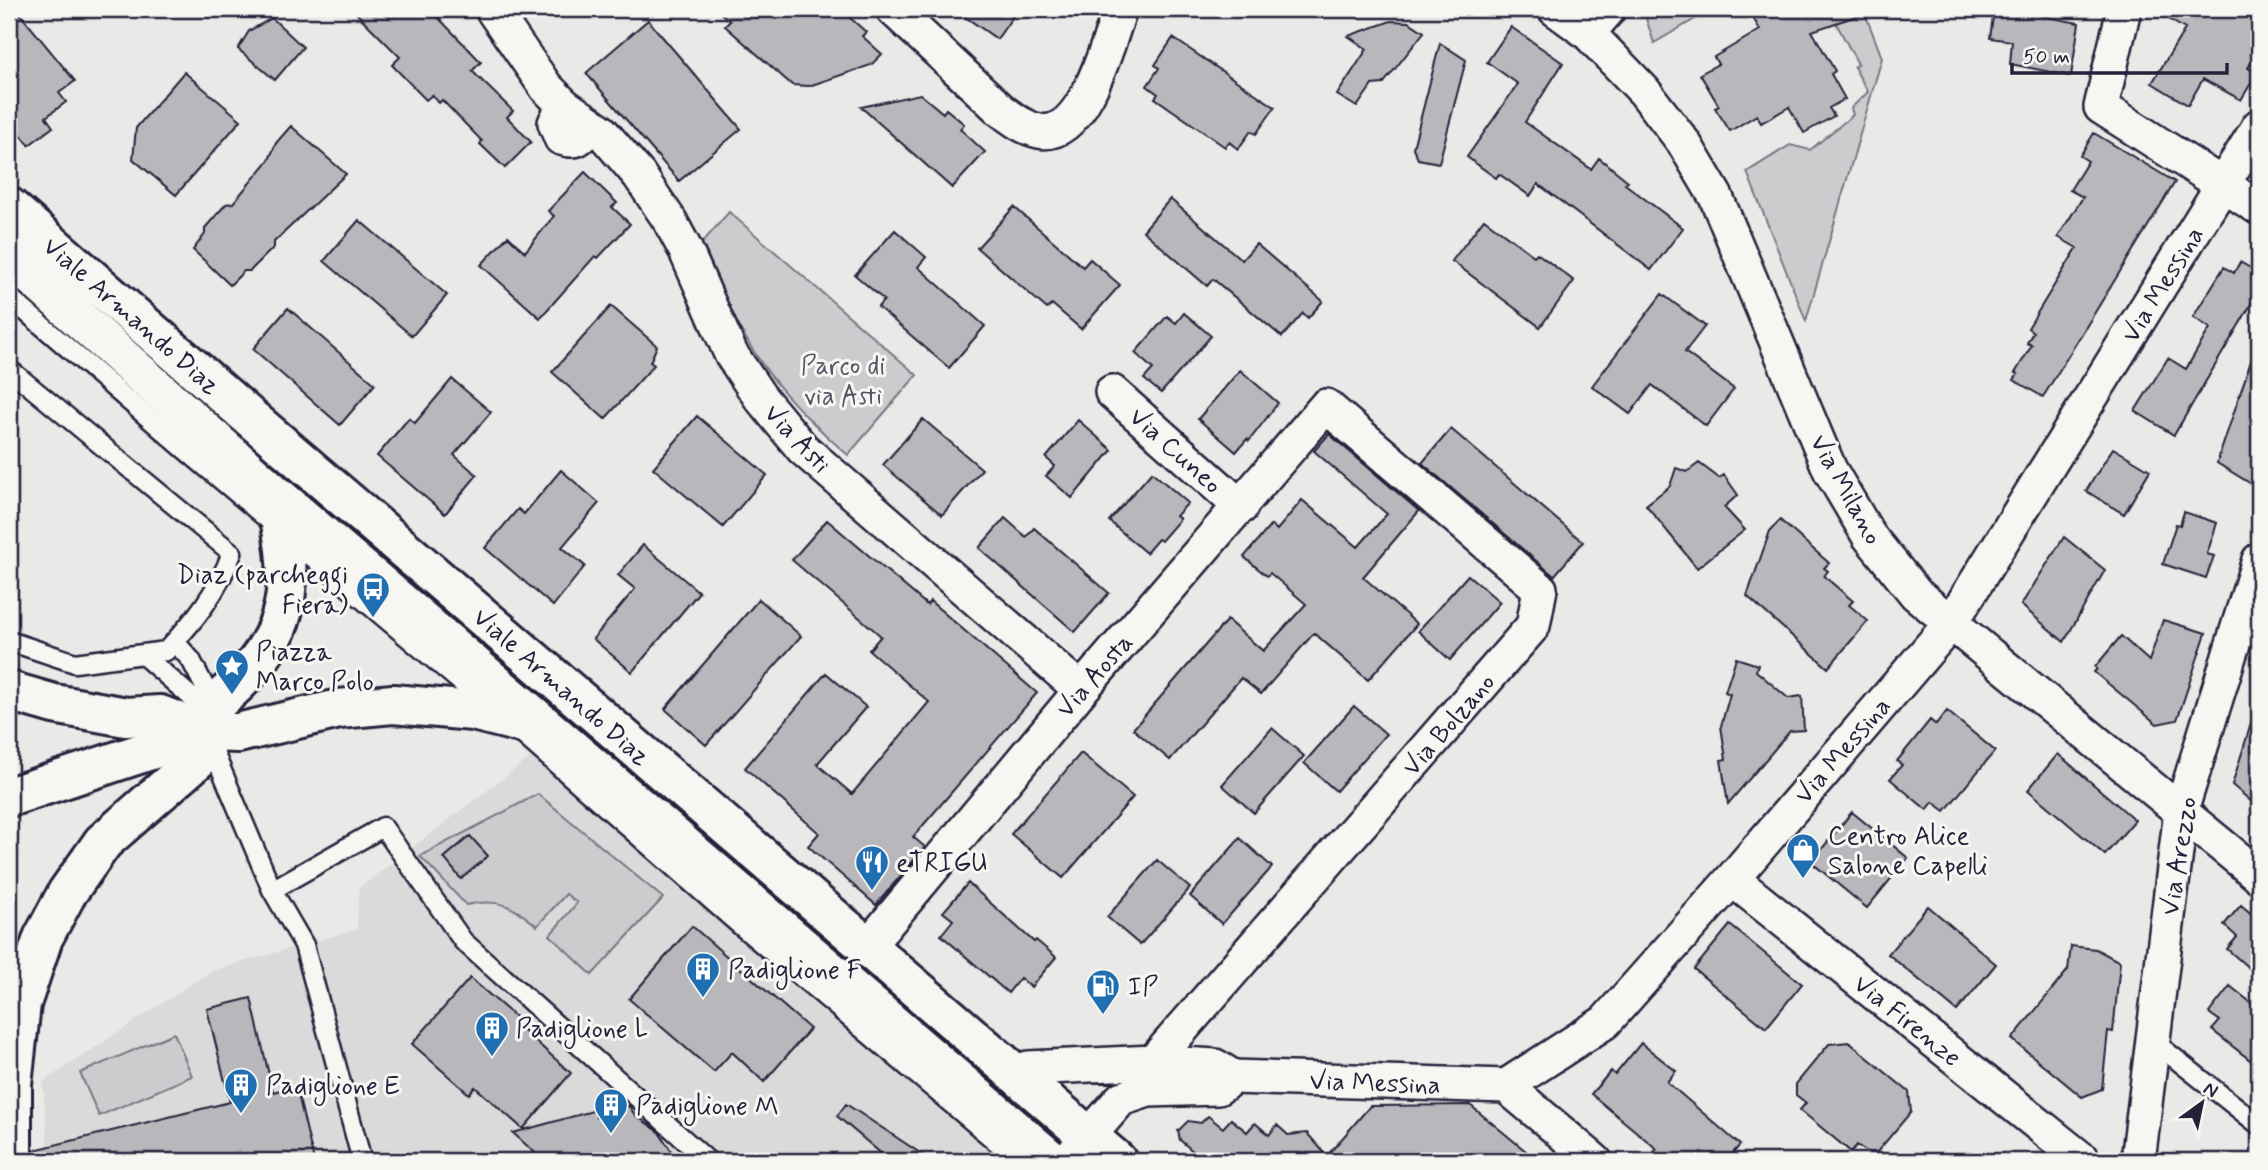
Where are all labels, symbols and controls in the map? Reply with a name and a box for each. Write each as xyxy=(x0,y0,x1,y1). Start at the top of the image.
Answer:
scale bar xyxy=(2012,32,2228,76)
text: 50 m xyxy=(2023,43,2070,71)
street label: Via Messina xyxy=(2115,220,2213,350)
street label: Viale Armando Diaz xyxy=(35,230,227,403)
park label: Parco di via Asti xyxy=(801,350,885,414)
street label: Via Asti xyxy=(756,397,837,481)
street label: Via Cuneo xyxy=(1121,401,1228,502)
street label: Via Milano xyxy=(1801,429,1889,551)
place label: Diaz (parcheggi Fiera) xyxy=(177,559,348,623)
bus stop icon: Diaz (parcheggi Fiera) xyxy=(354,570,392,619)
street label: Viale Armando Diaz xyxy=(465,601,657,774)
street label: Via Aosta xyxy=(1049,627,1142,726)
place label: Piazza Marco Polo xyxy=(256,636,374,700)
place icon: Piazza Marco Polo xyxy=(213,647,251,696)
street label: Via Bolzano xyxy=(1395,667,1504,784)
street label: Via Messina xyxy=(1788,691,1899,812)
street label: Via Arezzo xyxy=(2154,794,2206,918)
place label: Centro Alice Salone Capelli xyxy=(1828,820,1988,884)
shop icon: Centro Alice Salone Capelli xyxy=(1784,831,1822,880)
restaurant icon: eTRIGU xyxy=(853,843,891,892)
place label: eTRIGU xyxy=(896,847,987,881)
building icon: Padiglione F xyxy=(684,950,722,999)
place label: Padiglione F xyxy=(728,954,861,990)
fuel station icon: IP xyxy=(1084,967,1122,1016)
street label: Via Firenze xyxy=(1846,968,1968,1076)
place label: IP xyxy=(1128,971,1158,1005)
building icon: Padiglione L xyxy=(473,1009,511,1058)
place label: Padiglione L xyxy=(516,1013,648,1049)
street label: Via Messina xyxy=(1309,1065,1441,1103)
building icon: Padiglione E xyxy=(222,1066,260,1115)
north arrow xyxy=(2166,1068,2236,1138)
place label: Padiglione E xyxy=(266,1070,400,1106)
text: N xyxy=(2198,1076,2223,1104)
building icon: Padiglione M xyxy=(592,1086,630,1135)
place label: Padiglione M xyxy=(636,1090,779,1126)

